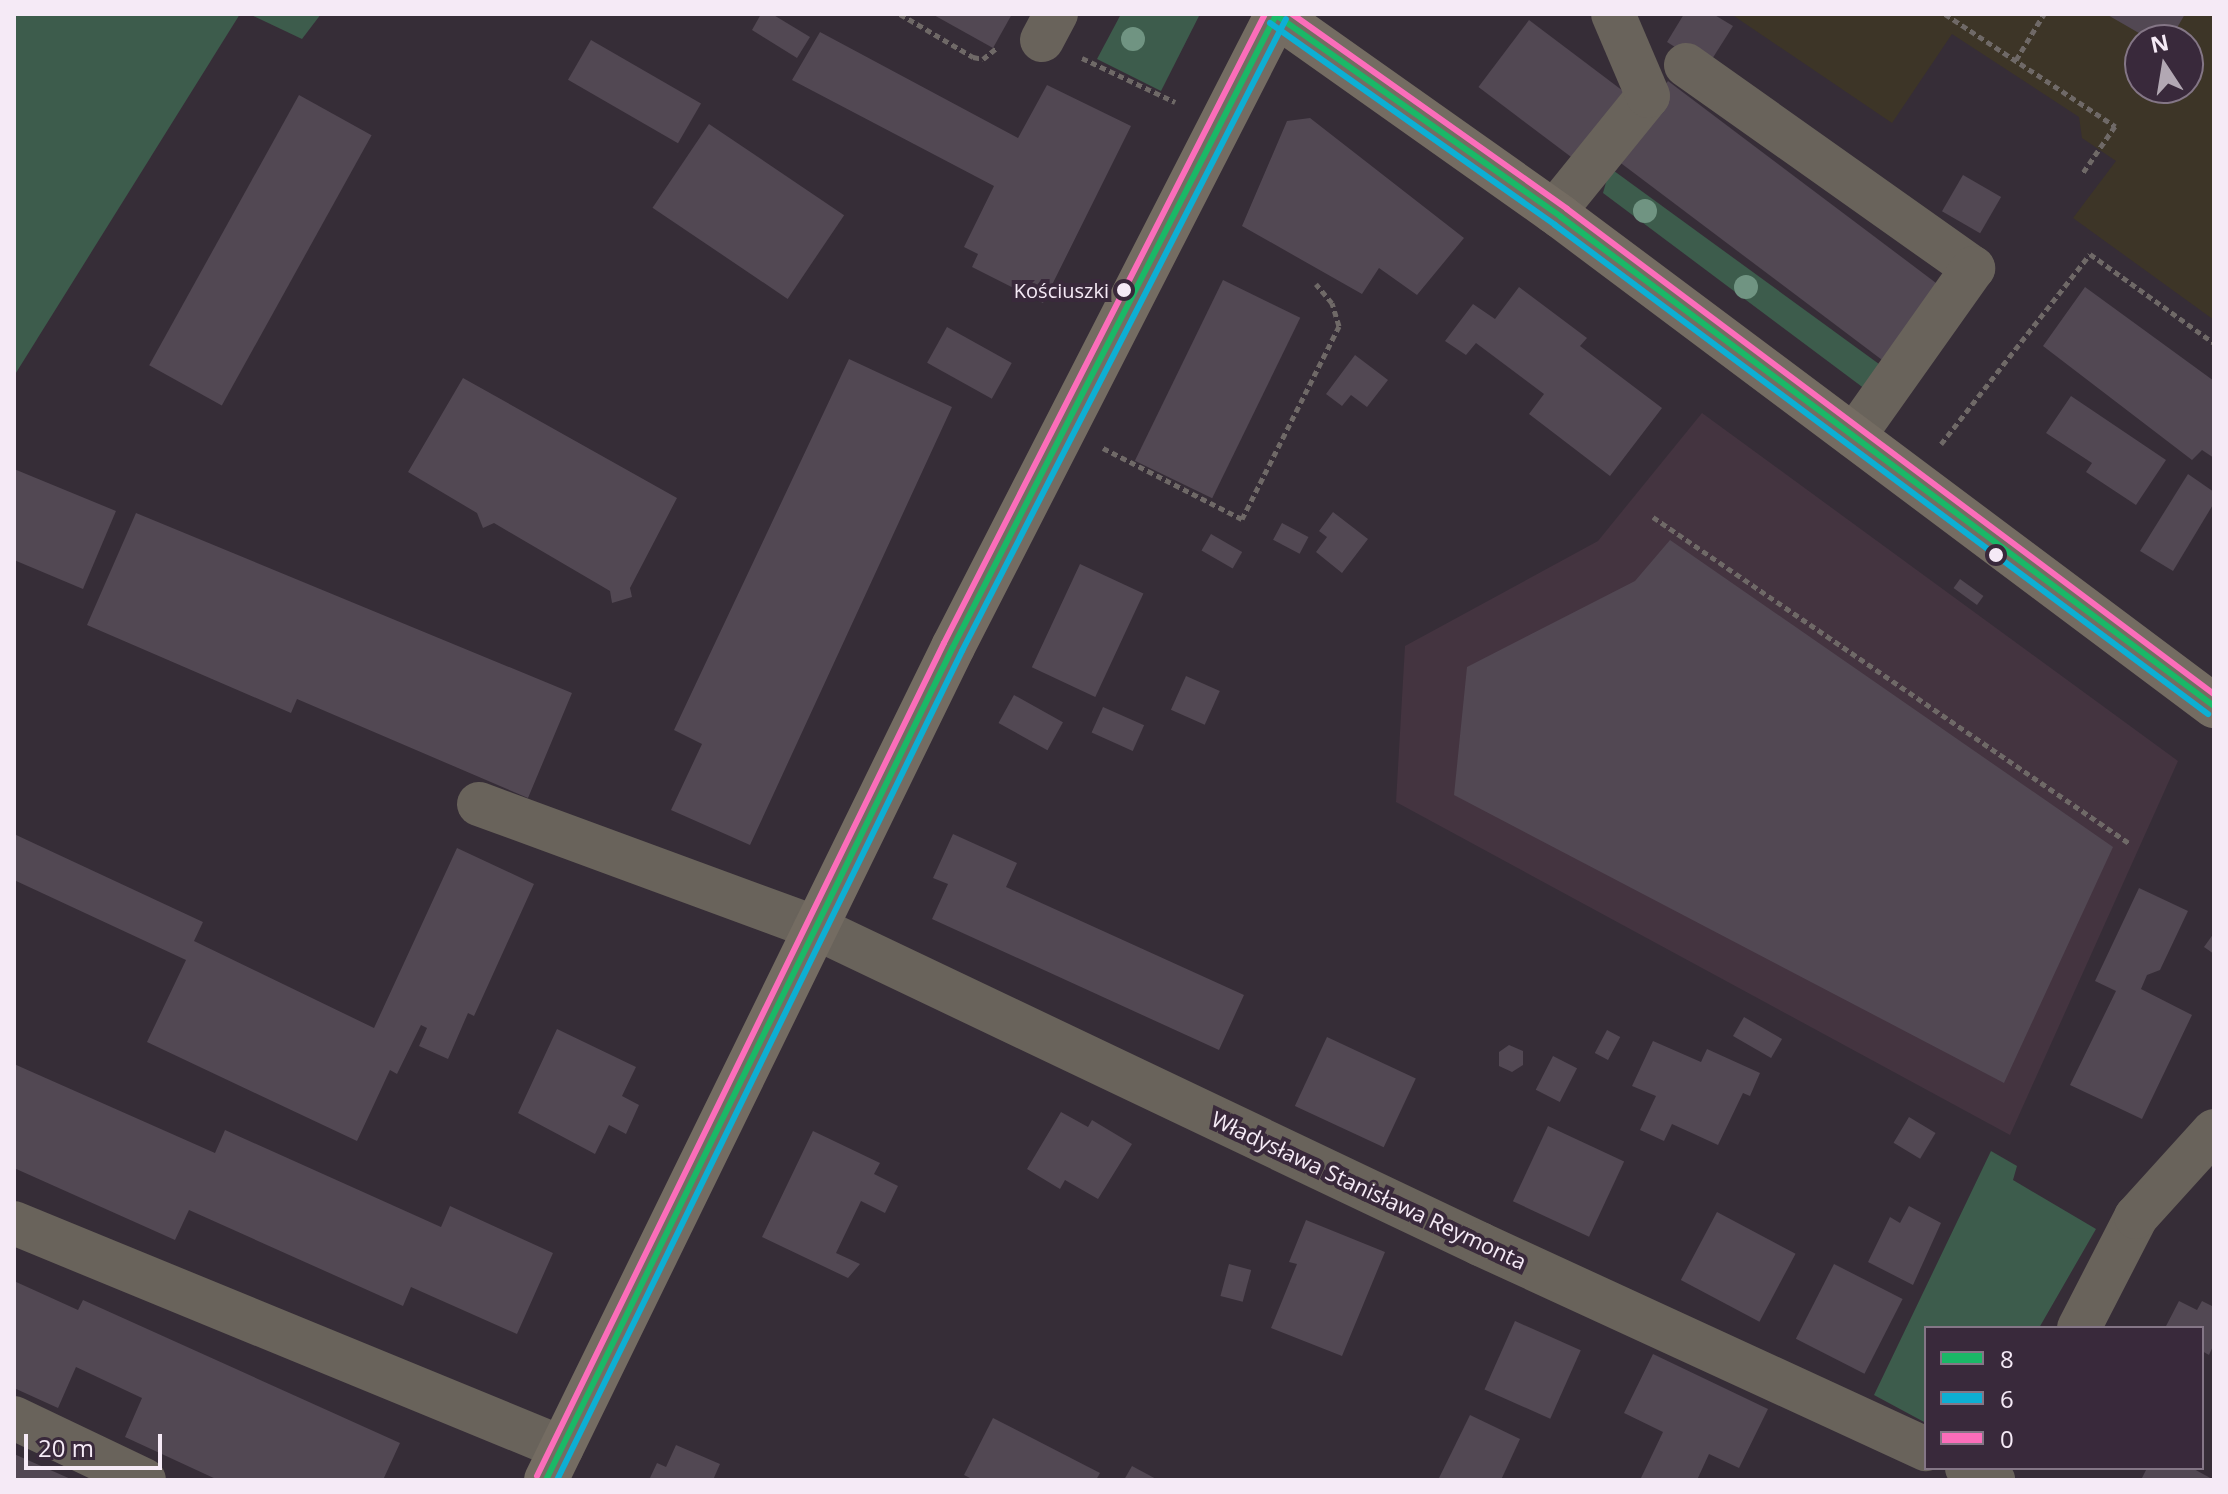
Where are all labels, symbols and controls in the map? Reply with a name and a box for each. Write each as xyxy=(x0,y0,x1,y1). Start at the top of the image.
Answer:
north arrow xyxy=(2124,24,2204,104)
text: N xyxy=(2148,26,2171,59)
place label: Kościuszki xyxy=(1014,278,1109,302)
marker: Kościuszki xyxy=(1116,282,1132,298)
unlabelled marker xyxy=(1988,547,2004,563)
street label: Władysława Stanisława Reymonta xyxy=(1207,1105,1531,1275)
legend xyxy=(1924,1326,2204,1470)
text: 8 xyxy=(2000,1342,2014,1375)
text: 6 xyxy=(2000,1382,2014,1415)
scale bar xyxy=(28,1418,166,1468)
text: 0 xyxy=(2000,1422,2014,1455)
text: 20 m xyxy=(38,1431,94,1464)

